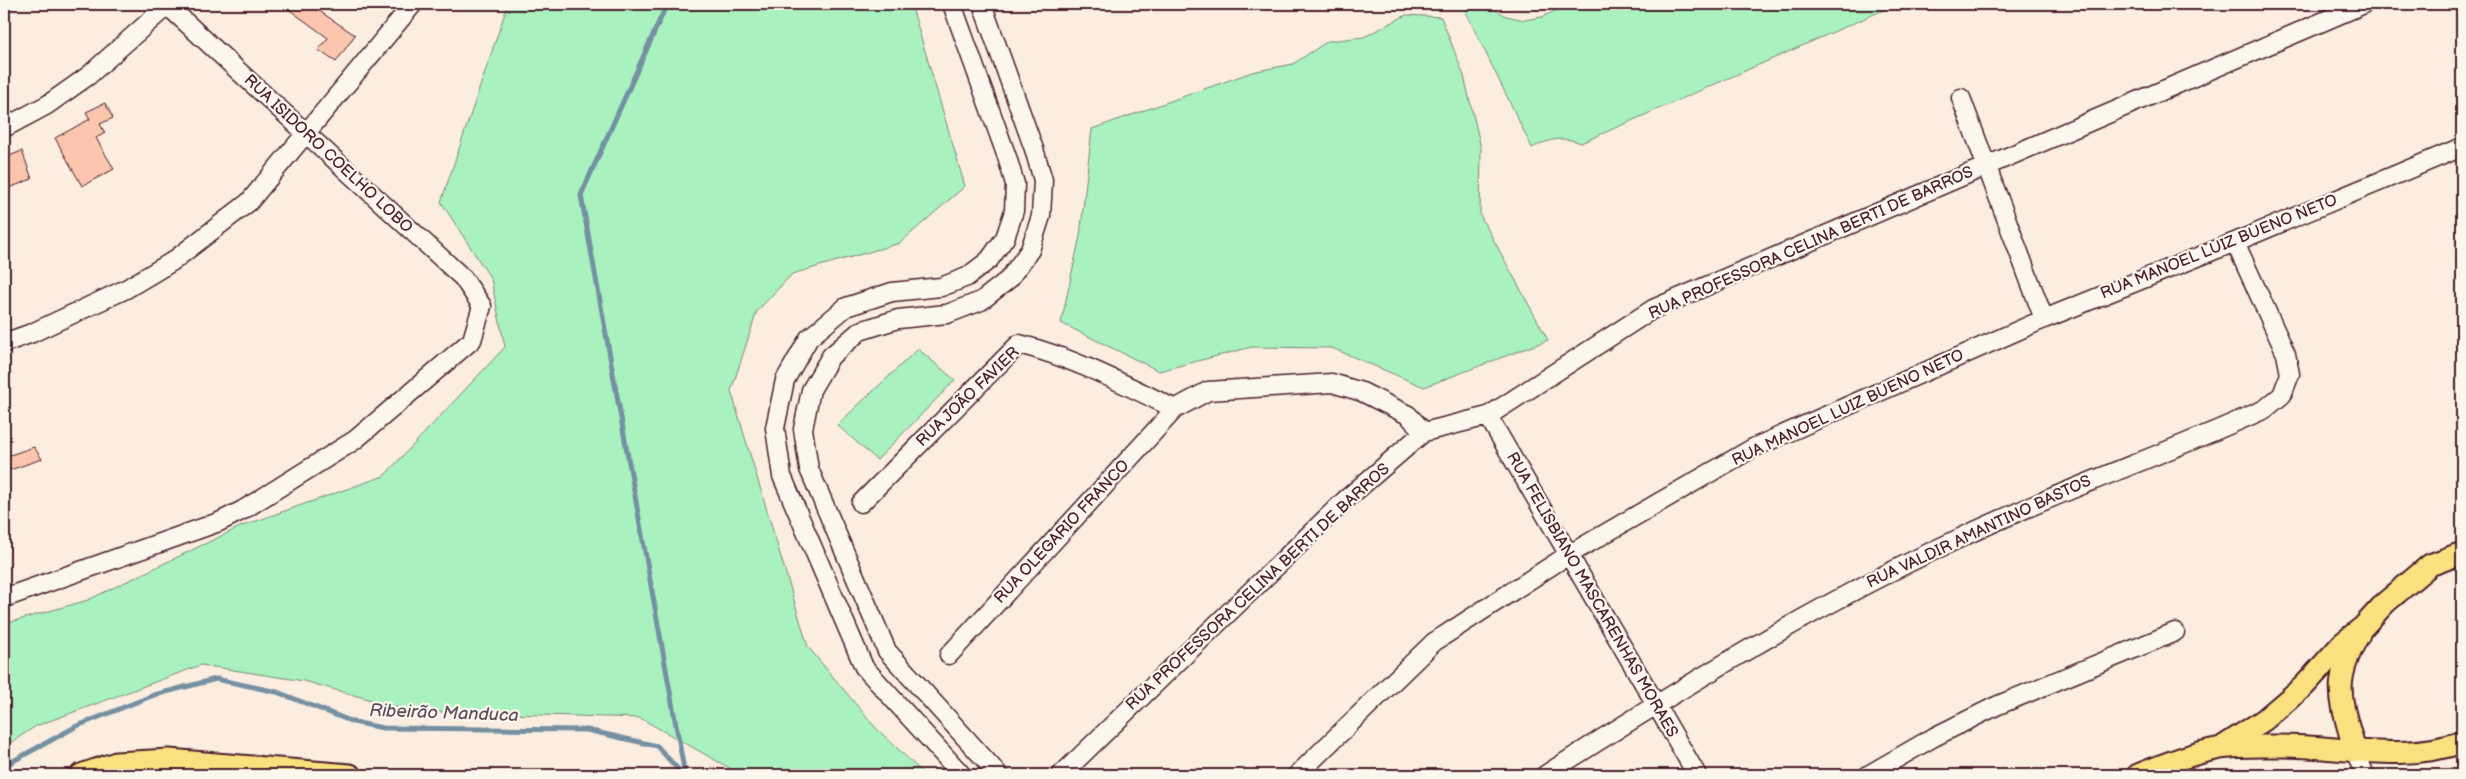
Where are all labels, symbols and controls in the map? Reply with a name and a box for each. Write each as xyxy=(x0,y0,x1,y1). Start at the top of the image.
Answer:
street label: RUA ISIDORO COELHO LOBO xyxy=(240,71,416,237)
street label: RUA PROFESSORA CELINA BERTI DE BARROS xyxy=(1646,162,1976,324)
street label: RUA MANOEL LUIZ BUENO NETO xyxy=(2098,191,2340,303)
street label: RUA JOÃO FAVIER xyxy=(912,342,1023,451)
street label: RUA MANOEL LUIZ BUENO NETO xyxy=(1729,346,1967,470)
street label: RUA FELISBIANO MASCARENHAS MORAES xyxy=(1502,449,1682,741)
street label: RUA OLEGARIO FRANCO xyxy=(991,456,1133,608)
street label: RUA PROFESSORA CELINA BERTI DE BARROS xyxy=(1122,460,1394,714)
street label: RUA VALDIR AMANTINO BASTOS xyxy=(1864,472,2094,592)
water label: Ribeirão Manduca xyxy=(369,700,519,726)

